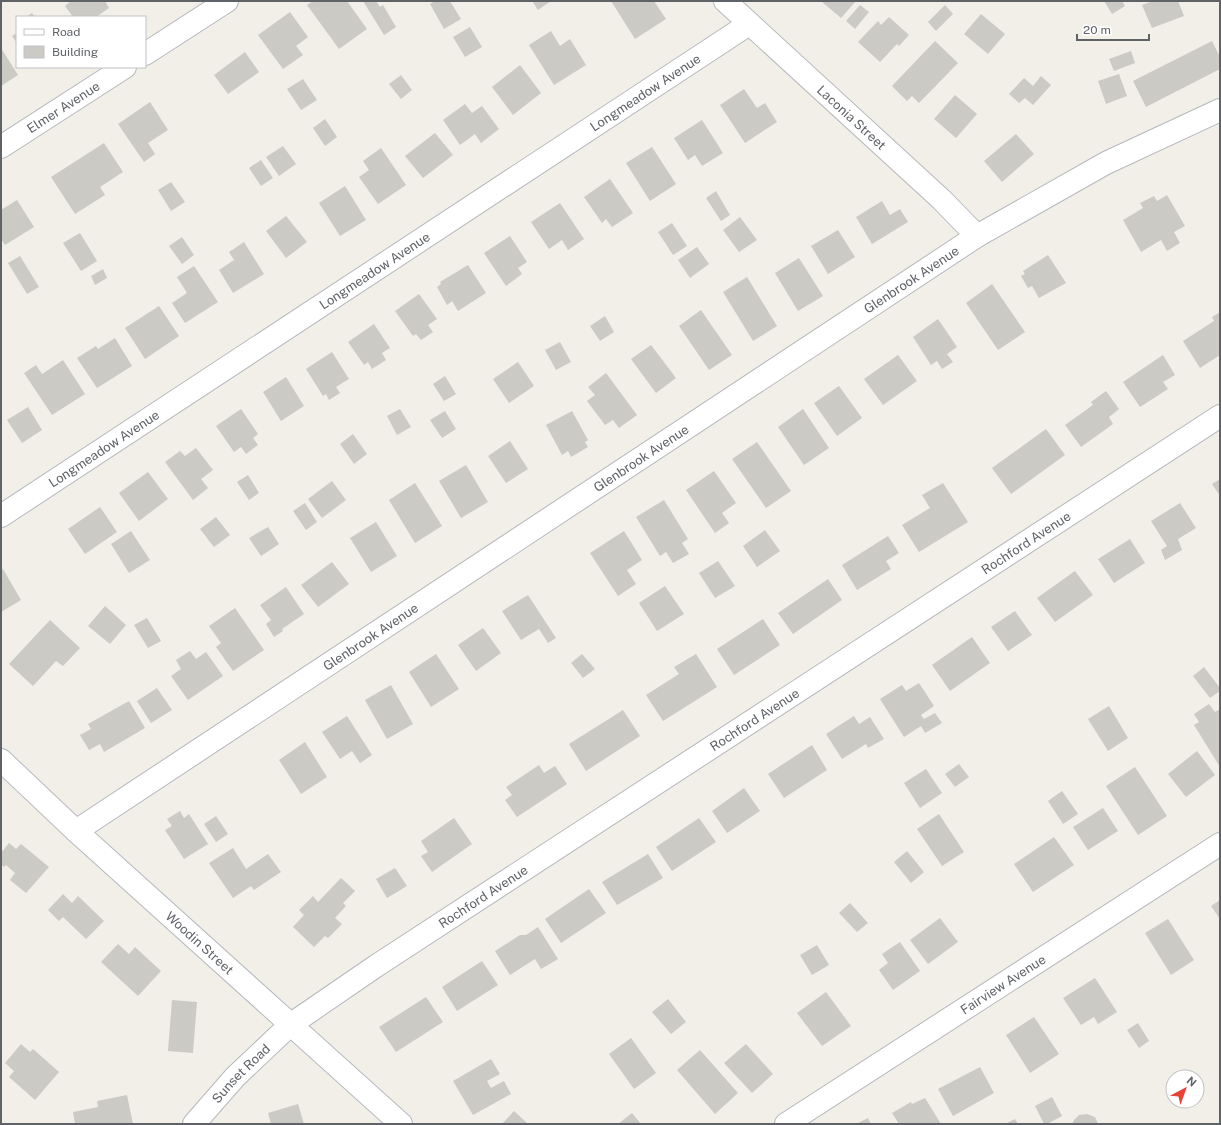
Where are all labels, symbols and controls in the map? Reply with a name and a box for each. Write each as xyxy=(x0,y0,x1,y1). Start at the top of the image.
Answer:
legend xyxy=(16,16,146,68)
scale bar xyxy=(1077,16,1149,42)
text: 20 m xyxy=(1083,23,1111,37)
text: Road xyxy=(52,25,80,39)
text: Building xyxy=(52,45,98,59)
street label: Longmeadow Avenue xyxy=(587,51,703,134)
street label: Elmer Avenue xyxy=(24,78,103,136)
street label: Laconia Street xyxy=(814,82,889,153)
street label: Longmeadow Avenue xyxy=(317,229,433,312)
street label: Glenbrook Avenue xyxy=(861,243,962,317)
street label: Longmeadow Avenue xyxy=(46,407,162,491)
street label: Glenbrook Avenue xyxy=(591,422,692,495)
street label: Rochford Avenue xyxy=(979,508,1073,577)
street label: Glenbrook Avenue xyxy=(321,600,421,674)
street label: Rochford Avenue xyxy=(707,685,802,754)
street label: Rochford Avenue xyxy=(436,862,531,931)
street label: Woodin Street xyxy=(162,909,237,978)
street label: Fairview Avenue xyxy=(958,952,1048,1018)
street label: Sunset Road xyxy=(209,1041,273,1106)
north arrow xyxy=(1165,1069,1205,1109)
text: N xyxy=(1184,1074,1199,1089)

